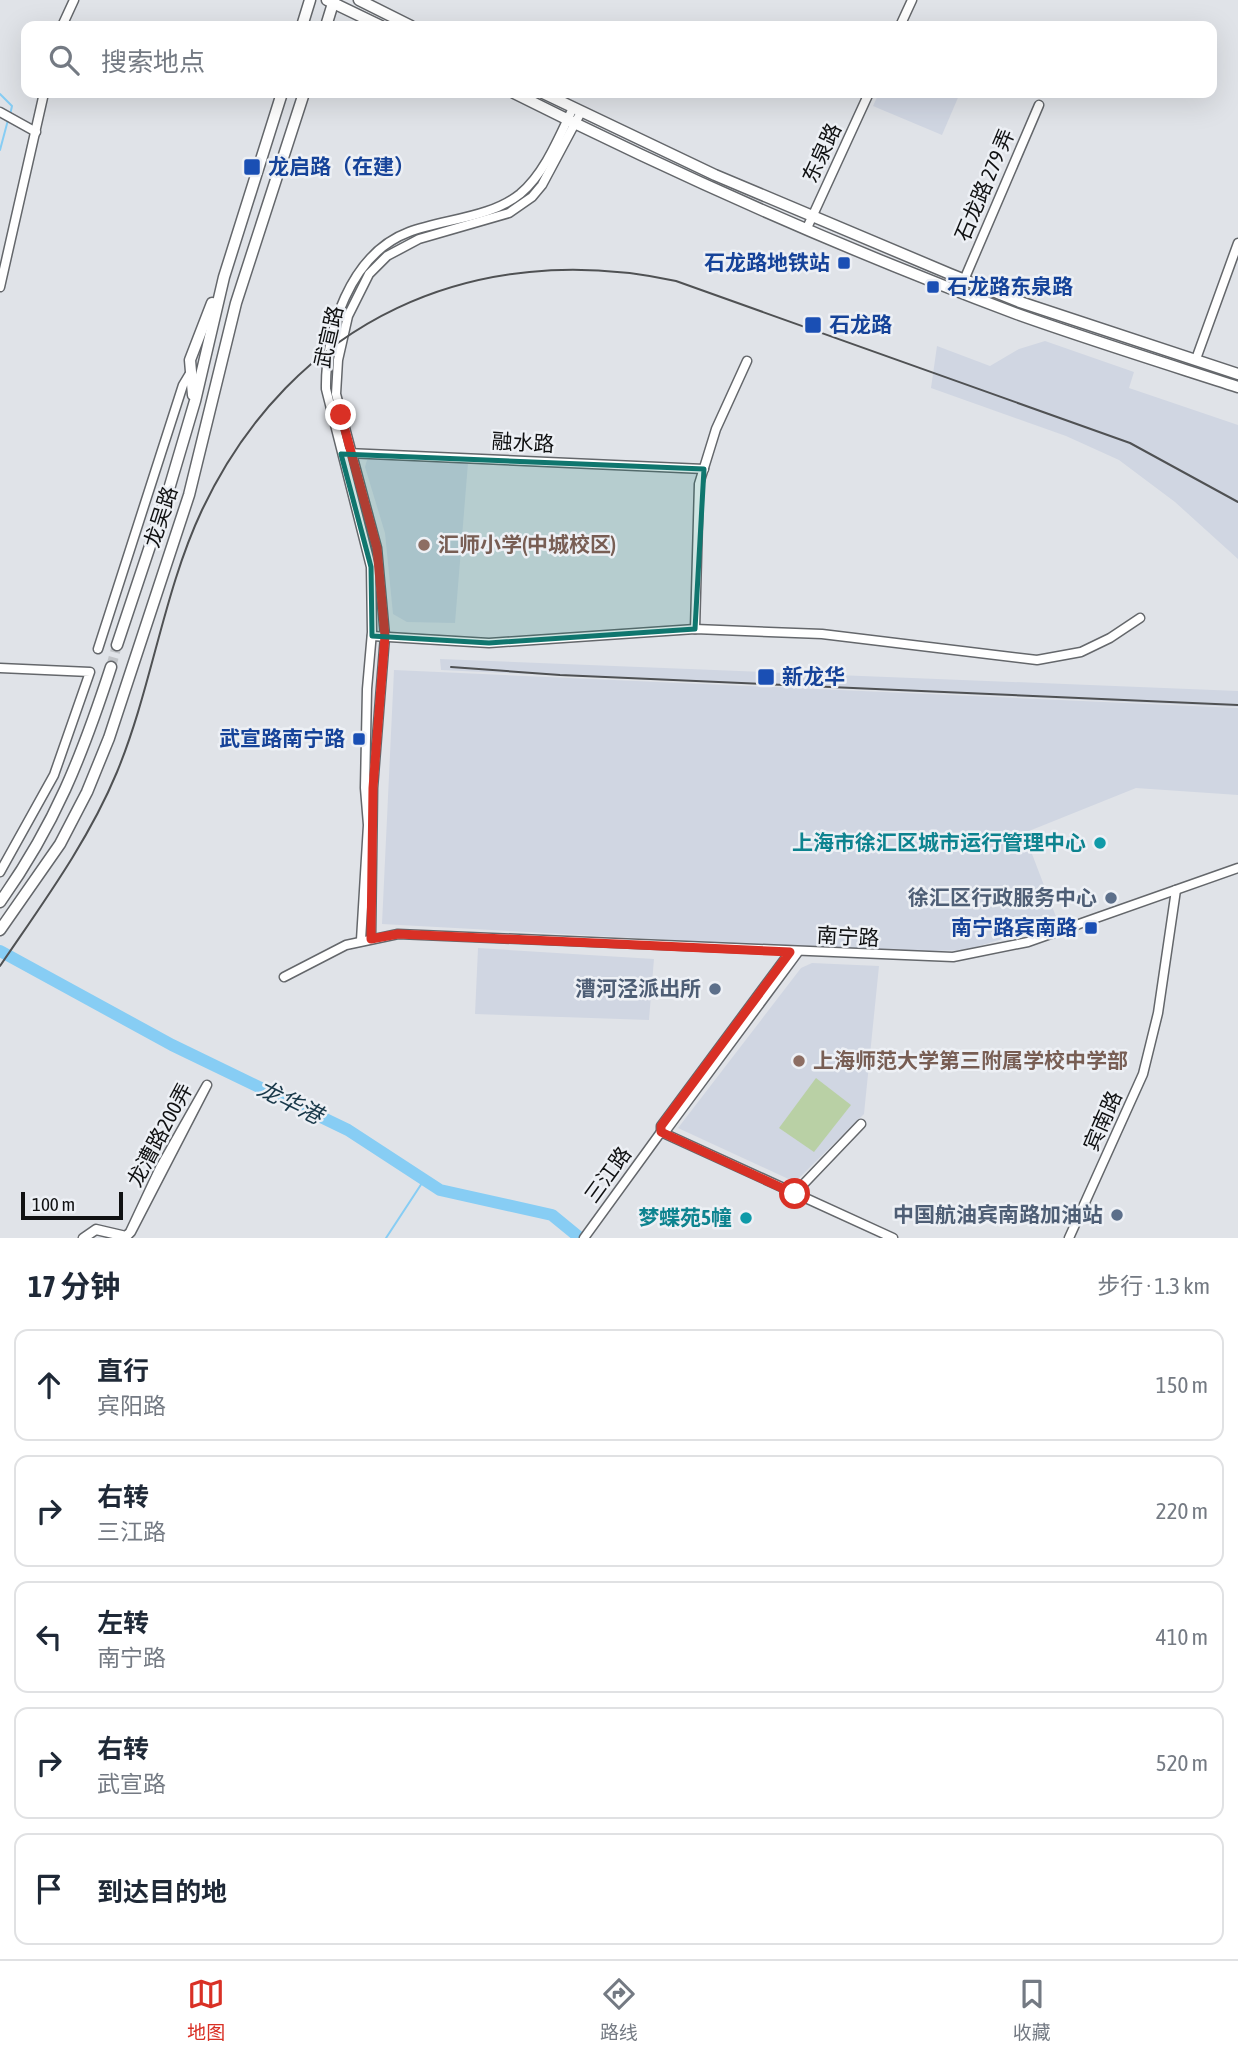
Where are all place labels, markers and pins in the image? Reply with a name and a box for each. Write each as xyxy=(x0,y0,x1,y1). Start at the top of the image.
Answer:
place label: 龙启路（在建） xyxy=(268,154,415,178)
marker: 龙启路（在建） xyxy=(242,157,262,177)
place label: 石龙路地铁站 xyxy=(704,250,830,274)
marker: 石龙路地铁站 xyxy=(836,255,852,271)
place label: 石龙路东泉路 xyxy=(947,274,1073,298)
marker: 石龙路东泉路 xyxy=(925,279,941,295)
place label: 石龙路 xyxy=(829,312,892,336)
marker: 石龙路 xyxy=(803,315,823,335)
place label: 汇师小学(中城校区) xyxy=(438,532,616,556)
marker: 汇师小学(中城校区) xyxy=(416,537,432,553)
place label: 新龙华 xyxy=(782,664,845,688)
marker: 新龙华 xyxy=(756,667,776,687)
place label: 武宣路南宁路 xyxy=(219,726,345,750)
marker: 武宣路南宁路 xyxy=(351,731,367,747)
place label: 上海市徐汇区城市运行管理中心 xyxy=(792,830,1086,854)
marker: 上海市徐汇区城市运行管理中心 xyxy=(1092,835,1108,851)
place label: 徐汇区行政服务中心 xyxy=(908,885,1097,909)
marker: 徐汇区行政服务中心 xyxy=(1103,890,1119,906)
place label: 南宁路宾南路 xyxy=(951,915,1077,939)
marker: 南宁路宾南路 xyxy=(1083,920,1099,936)
place label: 漕河泾派出所 xyxy=(575,976,701,1000)
marker: 漕河泾派出所 xyxy=(707,981,723,997)
place label: 上海师范大学第三附属学校中学部 xyxy=(813,1048,1128,1072)
marker: 上海师范大学第三附属学校中学部 xyxy=(791,1053,807,1069)
place label: 中国航油宾南路加油站 xyxy=(893,1202,1103,1226)
place label: 梦蝶苑5幢 xyxy=(638,1205,732,1229)
marker: 中国航油宾南路加油站 xyxy=(1109,1207,1125,1223)
marker: 梦蝶苑5幢 xyxy=(738,1210,754,1226)

